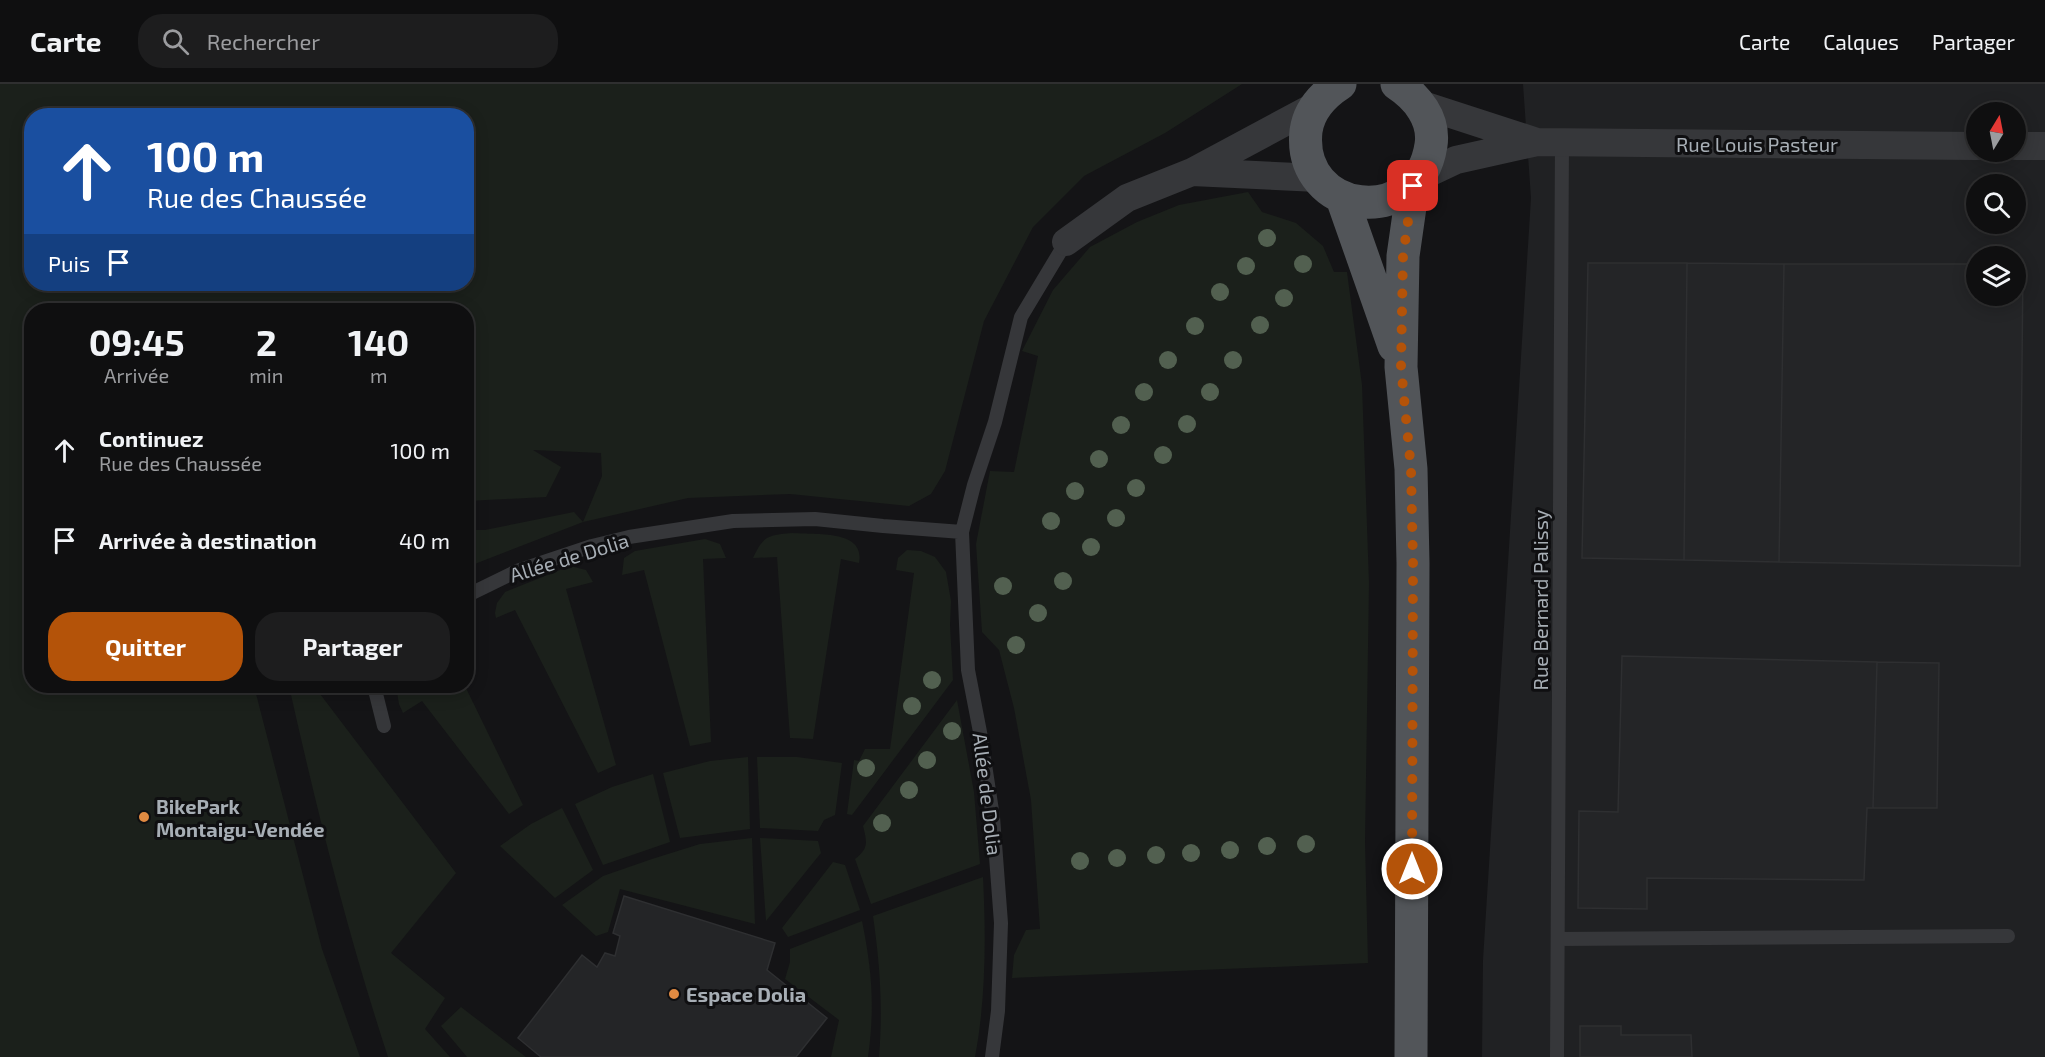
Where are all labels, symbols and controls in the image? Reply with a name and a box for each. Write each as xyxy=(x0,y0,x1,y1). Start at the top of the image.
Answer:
search box xyxy=(138,14,558,68)
text: Carte xyxy=(30,24,102,58)
icon: search xyxy=(159,25,192,58)
text: Rechercher xyxy=(207,28,320,54)
text: Carte xyxy=(1739,29,1790,54)
text: Calques xyxy=(1823,29,1899,54)
text: Partager xyxy=(1932,29,2015,54)
north arrow xyxy=(1966,102,2026,162)
map controls xyxy=(1966,102,2026,306)
text: 100 m xyxy=(147,130,264,180)
icon: ahead xyxy=(48,132,126,210)
street label: Rue Louis Pasteur xyxy=(1676,132,1838,156)
pin xyxy=(1387,160,1438,211)
icon: arrive xyxy=(1396,169,1429,202)
button: search xyxy=(1966,174,2026,234)
text: Rue des Chaussée xyxy=(147,181,367,213)
icon: arrive xyxy=(102,246,135,279)
button: layers xyxy=(1966,246,2026,306)
text: Puis xyxy=(48,250,90,276)
text: 09:45 xyxy=(89,320,185,363)
text: 2 xyxy=(256,320,277,363)
text: 140 xyxy=(348,320,409,363)
text: Arrivée xyxy=(104,363,169,387)
text: min xyxy=(249,363,283,387)
text: m xyxy=(370,363,387,387)
text: Continuez xyxy=(99,425,203,451)
icon: ahead xyxy=(48,434,81,467)
text: 100 m xyxy=(391,437,450,463)
text: Rue des Chaussée xyxy=(99,451,262,475)
street label: Rue Bernard Palissy xyxy=(1528,509,1552,690)
icon: arrive xyxy=(48,524,81,557)
text: Arrivée à destination xyxy=(99,527,317,553)
text: 40 m xyxy=(399,527,450,553)
street label: Allée de Dolia xyxy=(506,527,632,587)
button: Quitter xyxy=(48,612,243,681)
button: Partager xyxy=(255,612,450,681)
street label: Allée de Dolia xyxy=(969,731,1007,857)
place label: BikePark Montaigu-Vendée xyxy=(156,794,324,841)
marker: BikePark Montaigu-Vendée xyxy=(137,810,151,824)
position arrow xyxy=(1380,837,1444,901)
place label: Espace Dolia xyxy=(686,982,806,1006)
marker: Espace Dolia xyxy=(667,987,681,1001)

